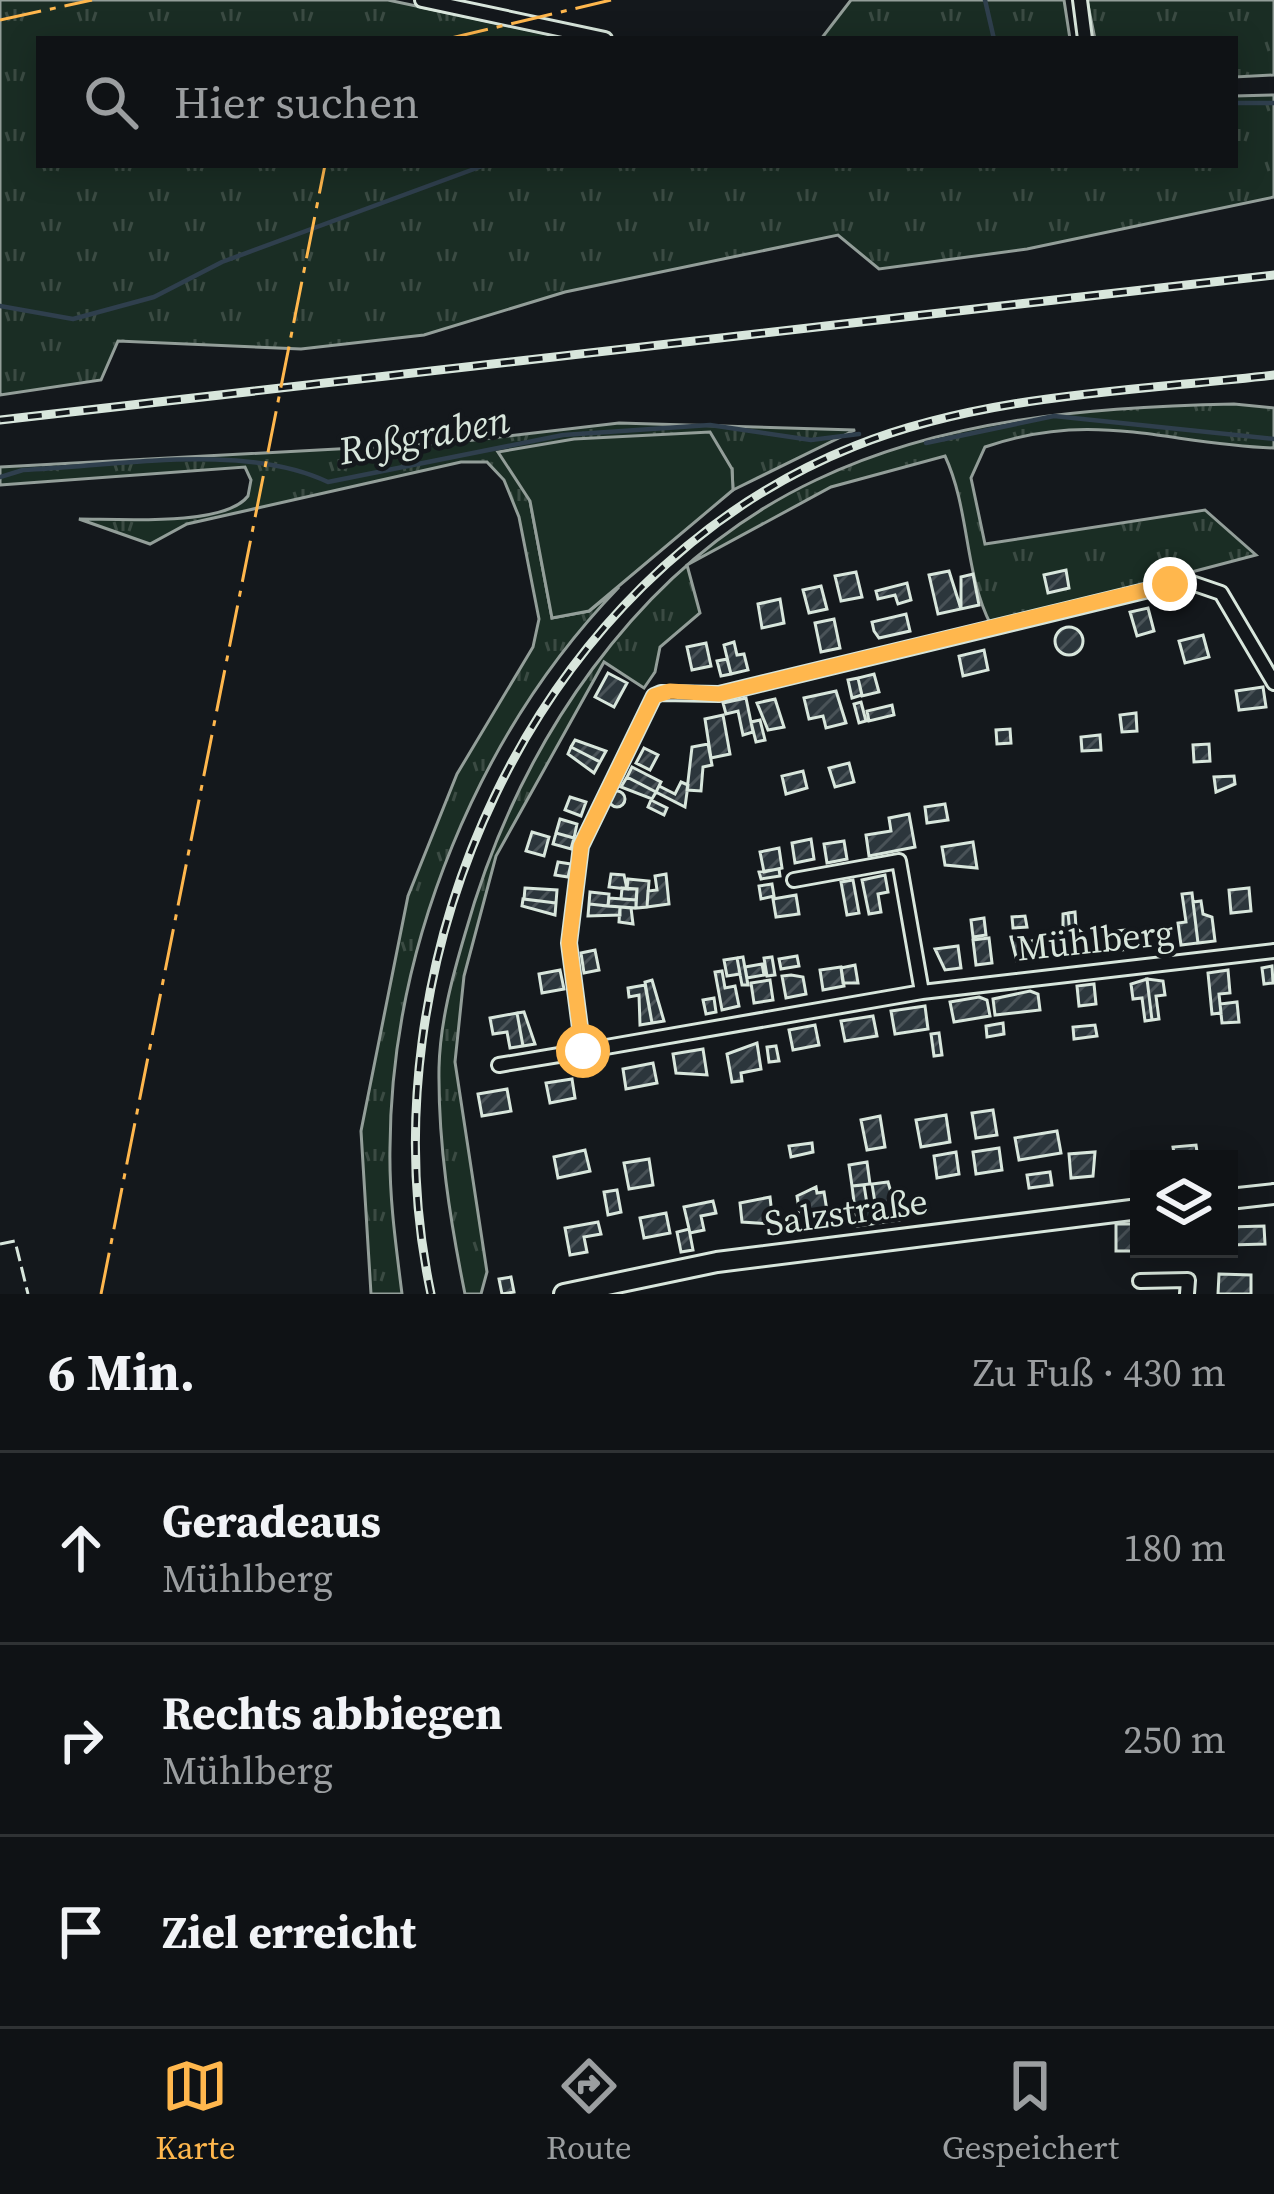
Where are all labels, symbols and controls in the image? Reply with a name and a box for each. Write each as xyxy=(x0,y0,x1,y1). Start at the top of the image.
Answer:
search box xyxy=(36,36,1238,168)
icon: search xyxy=(78,69,144,135)
text: Hier suchen xyxy=(174,71,419,133)
water label: Roßgraben xyxy=(333,392,514,478)
route end xyxy=(1143,557,1197,611)
street label: Mühlberg xyxy=(1014,907,1176,973)
route start xyxy=(556,1024,610,1078)
map controls xyxy=(1130,1150,1238,1258)
button: layers xyxy=(1130,1150,1238,1258)
street label: Salzstraße xyxy=(761,1176,931,1248)
text: 6 Min. xyxy=(48,1337,195,1407)
text: Zu Fuß · 430 m xyxy=(973,1346,1226,1399)
text: Geradeaus xyxy=(162,1490,381,1552)
icon: ahead xyxy=(48,1515,114,1581)
text: 180 m xyxy=(1123,1521,1226,1574)
text: Mühlberg xyxy=(162,1552,333,1605)
text: Rechts abbiegen xyxy=(162,1682,503,1744)
icon: right xyxy=(48,1707,114,1773)
text: 250 m xyxy=(1123,1713,1226,1766)
text: Mühlberg xyxy=(162,1744,333,1797)
icon: arrive xyxy=(48,1899,114,1965)
text: Ziel erreicht xyxy=(162,1901,416,1963)
tab: Karte xyxy=(155,2053,236,2170)
tab: Route xyxy=(546,2053,632,2170)
tab: Gespeichert xyxy=(942,2053,1119,2170)

